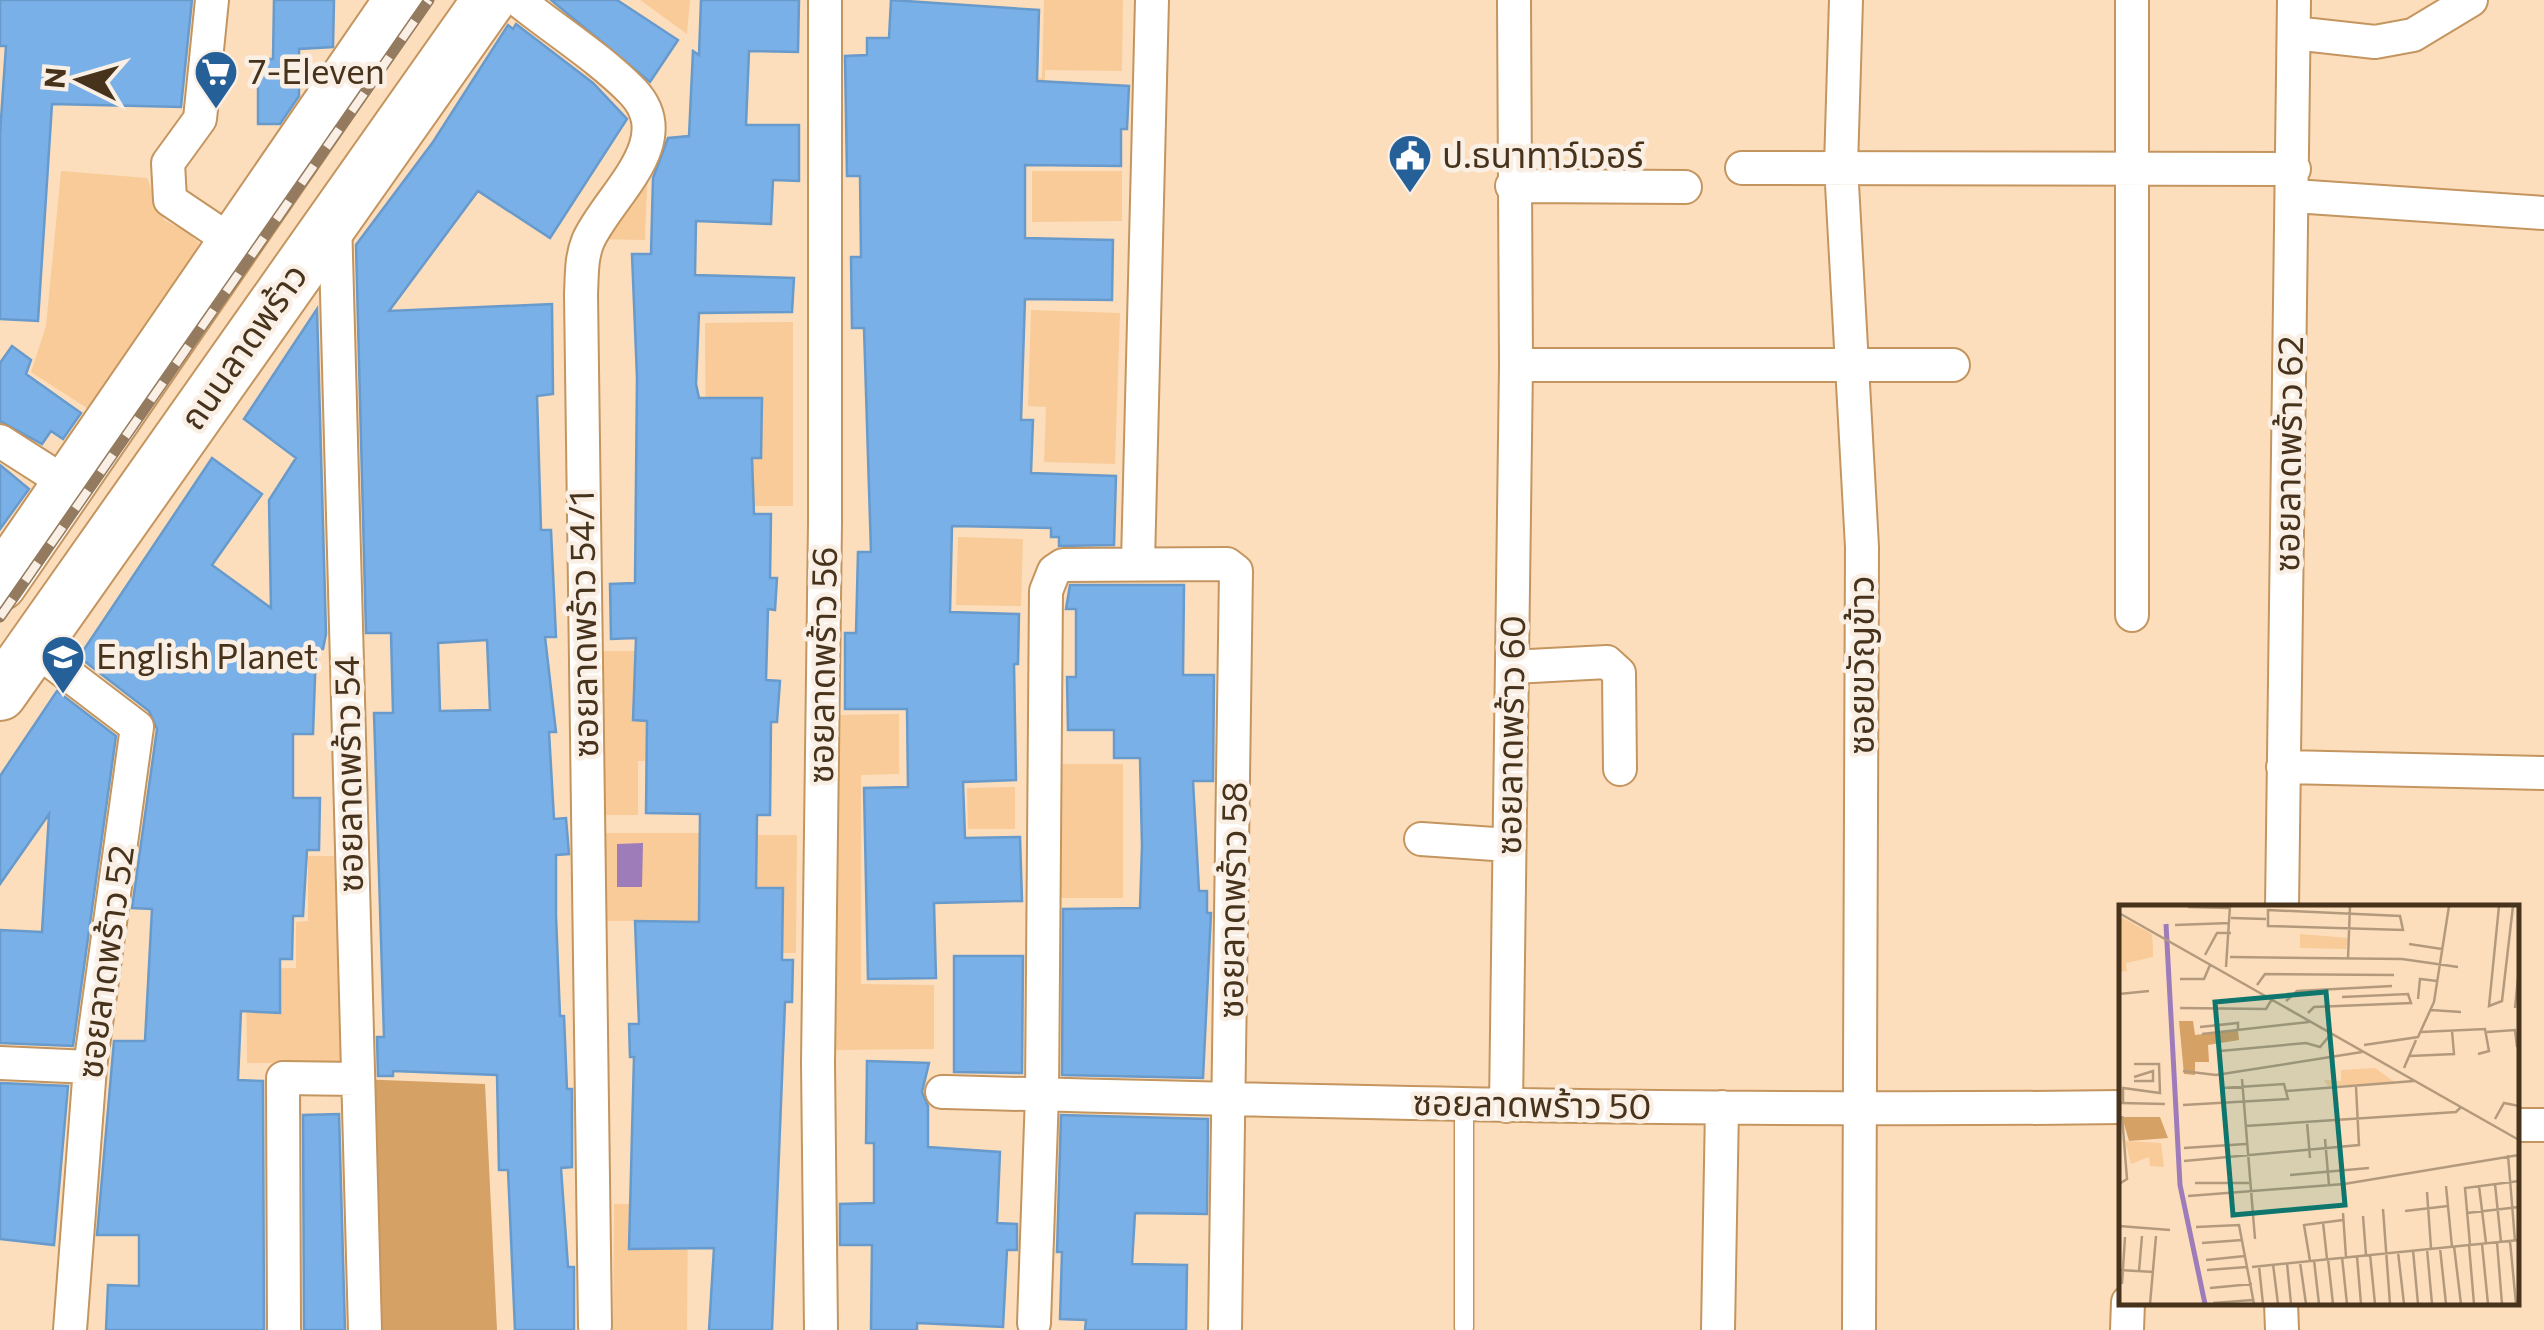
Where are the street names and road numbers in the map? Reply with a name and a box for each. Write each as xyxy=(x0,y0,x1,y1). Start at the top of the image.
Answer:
street label: ถนนลาดพร้าว xyxy=(169,254,315,437)
street label: ซอยลาดพร้าว 62 xyxy=(2263,335,2310,572)
street label: ซอยลาดพร้าว 54/1 xyxy=(558,490,605,758)
street label: ซอยลาดพร้าว 56 xyxy=(797,546,844,784)
street label: ซอยขวัญข้าว xyxy=(1838,575,1881,755)
street label: ซอยลาดพร้าว 60 xyxy=(1485,615,1532,855)
street label: ซอยลาดพร้าว 54 xyxy=(323,655,370,893)
street label: ซอยลาดพร้าว 58 xyxy=(1207,781,1254,1019)
street label: ซอยลาดพร้าว 52 xyxy=(66,842,141,1081)
street label: ซอยลาดพร้าว 50 xyxy=(1412,1079,1652,1126)

